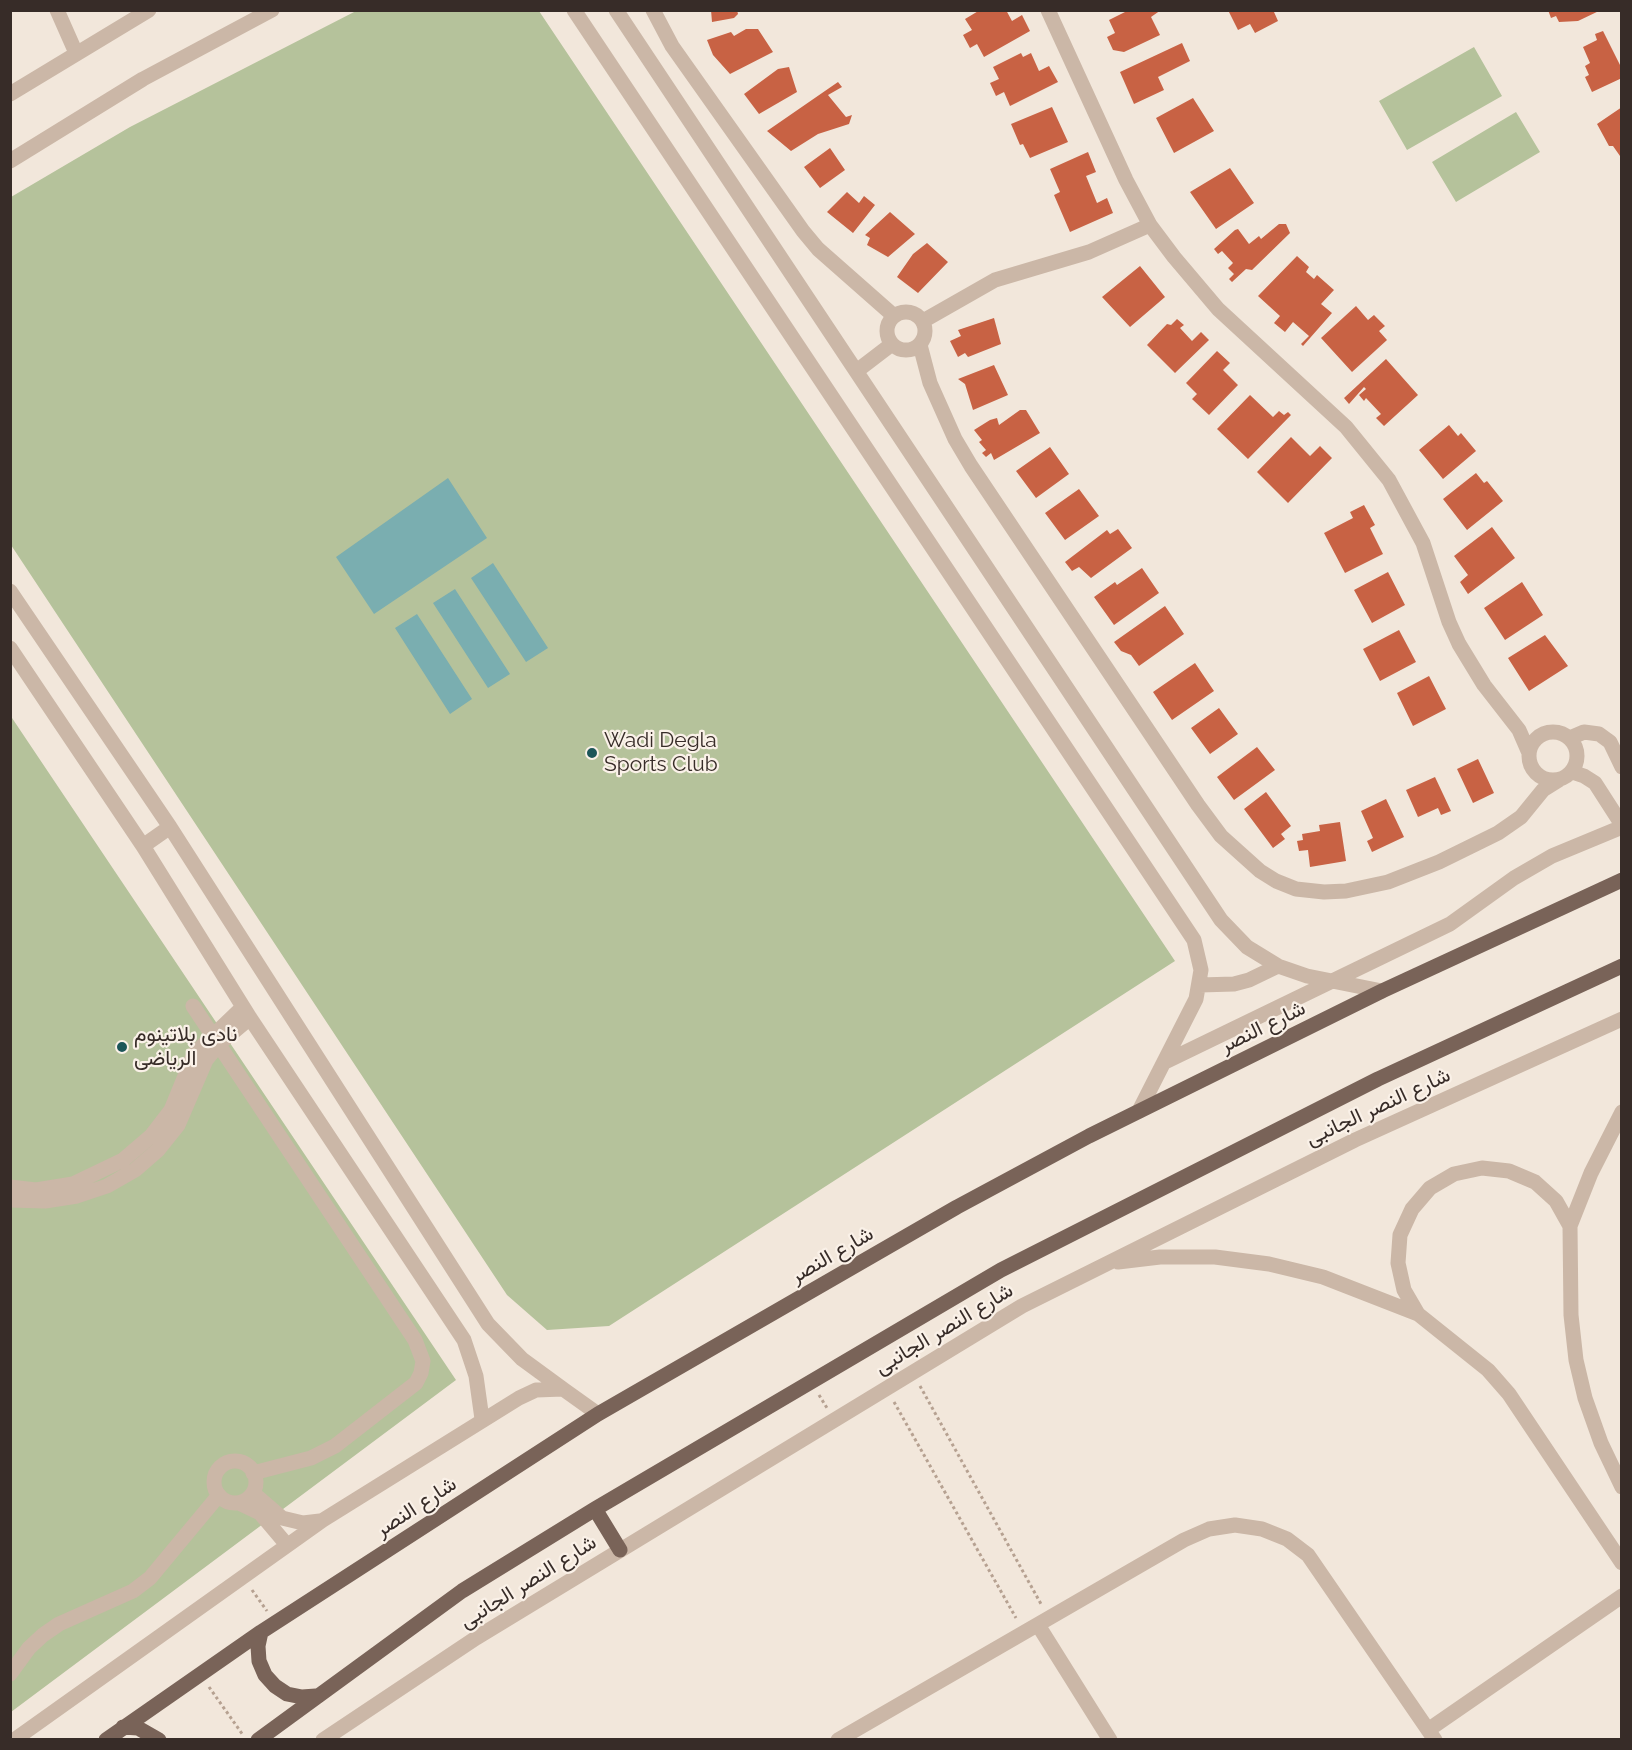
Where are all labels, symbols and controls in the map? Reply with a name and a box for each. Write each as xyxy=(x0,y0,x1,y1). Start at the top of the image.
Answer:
place label: Wadi Degla Sports Club xyxy=(604,728,718,778)
marker: Wadi Degla Sports Club xyxy=(585,746,599,760)
street label: شارع النصر xyxy=(1216,996,1310,1058)
place label: نادى بلاتينوم الرياضى xyxy=(134,1022,238,1072)
marker: نادى بلاتينوم الرياضى xyxy=(115,1040,129,1054)
street label: شارع النصر الجانبى xyxy=(1302,1062,1454,1152)
street label: شارع النصر xyxy=(786,1221,878,1289)
street label: شارع النصر الجانبى xyxy=(870,1278,1018,1380)
street label: شارع النصر xyxy=(371,1471,461,1543)
street label: شارع النصر الجانبى xyxy=(455,1530,601,1634)

